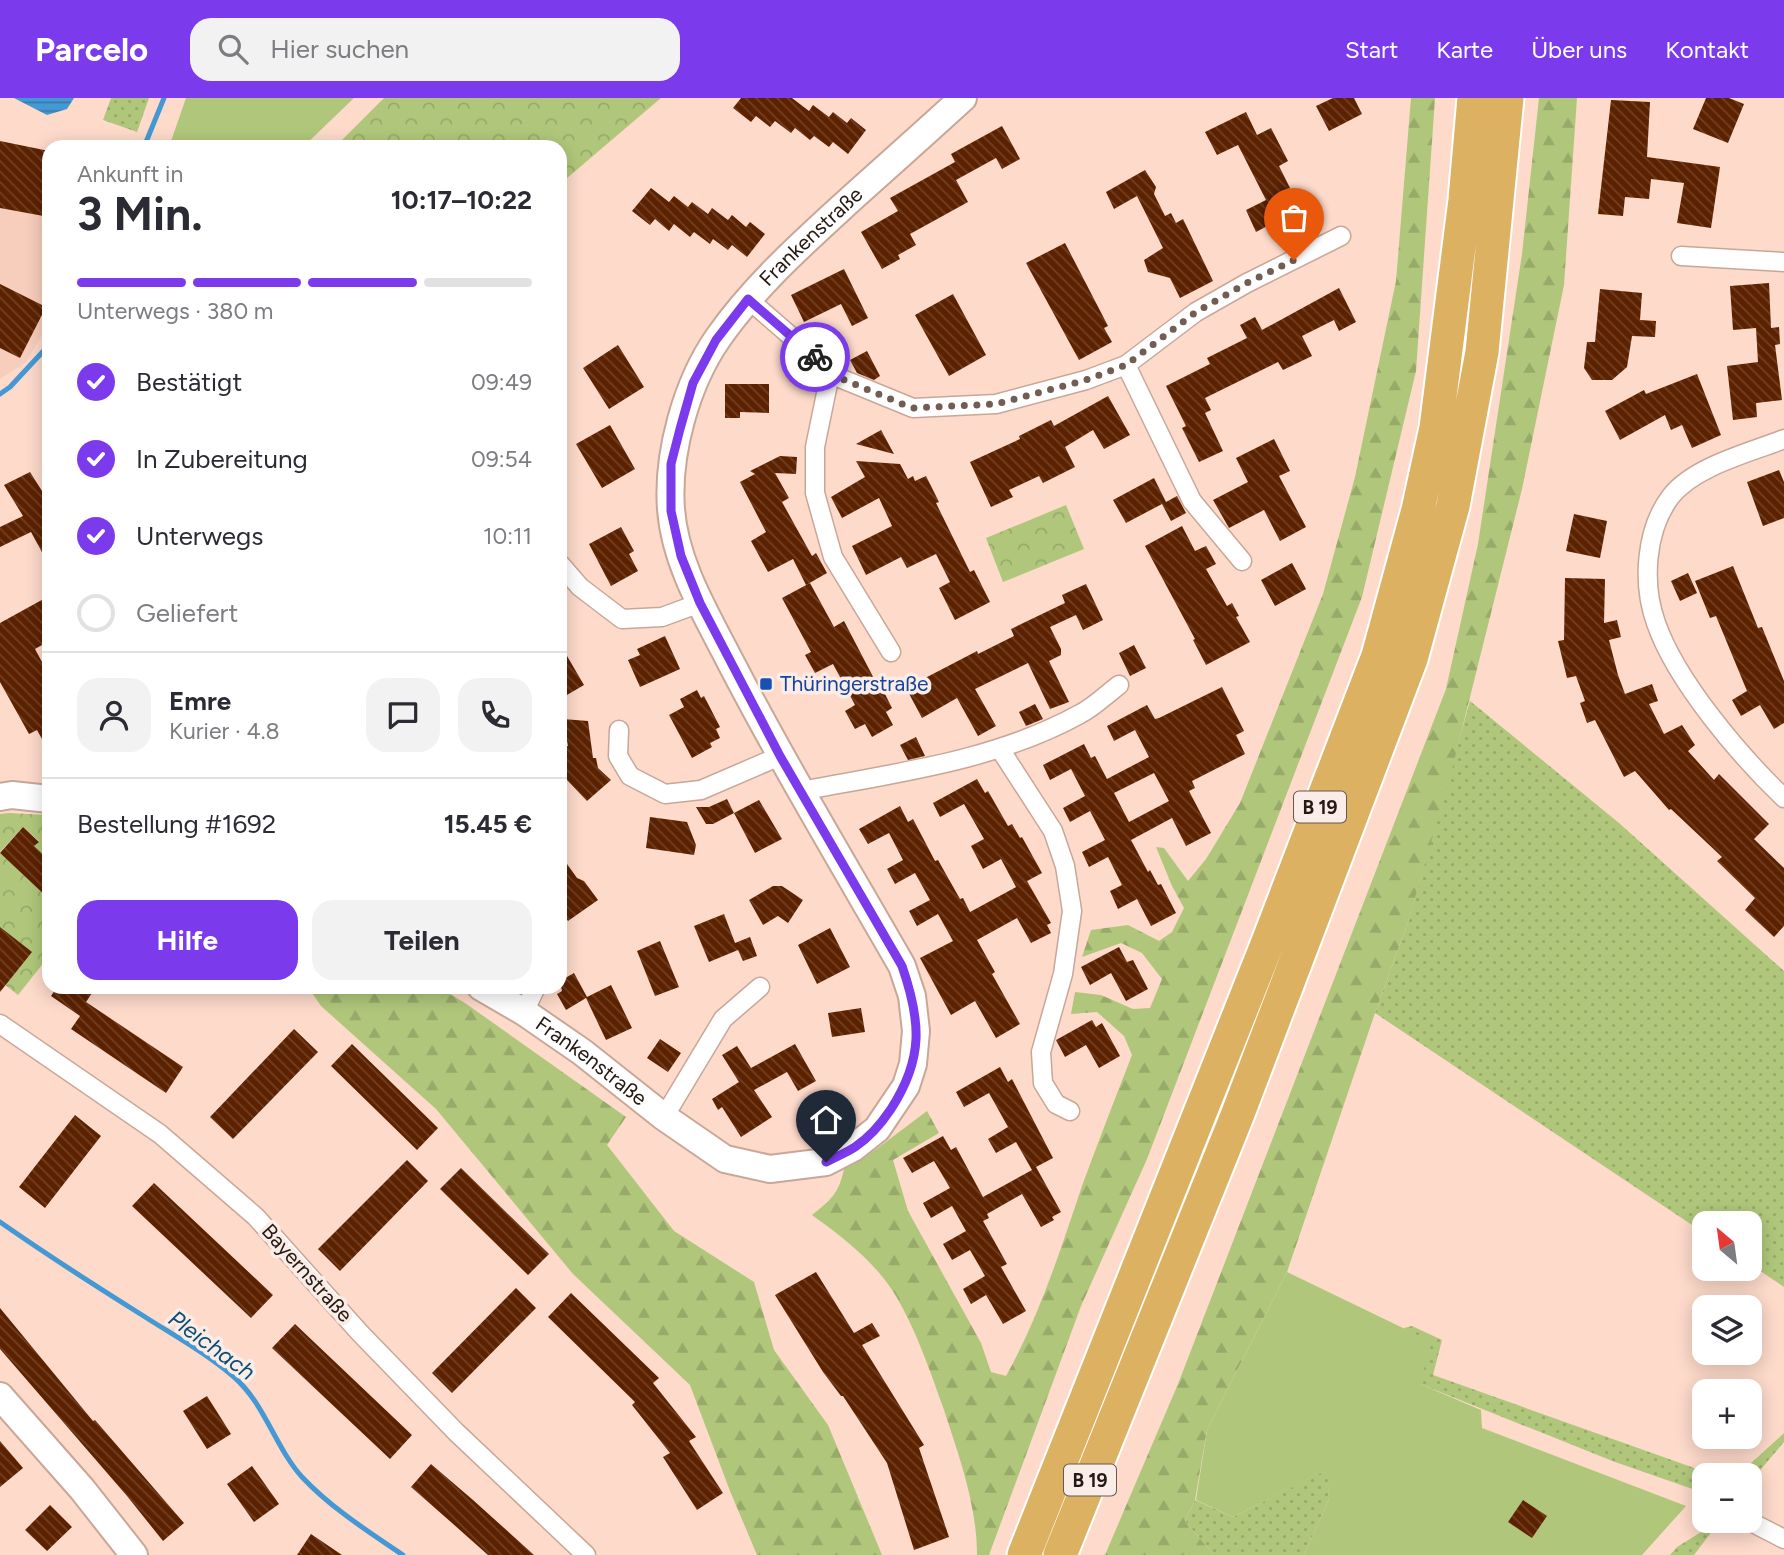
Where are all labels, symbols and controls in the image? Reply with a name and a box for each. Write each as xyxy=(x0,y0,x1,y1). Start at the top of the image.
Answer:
search box xyxy=(190,18,680,81)
text: Parcelo xyxy=(35,30,148,69)
icon: search xyxy=(214,30,252,68)
text: Hier suchen xyxy=(270,33,409,65)
text: Start xyxy=(1345,35,1398,64)
text: Karte xyxy=(1436,35,1493,64)
text: Über uns xyxy=(1531,35,1627,64)
text: Kontakt xyxy=(1665,35,1749,64)
text: Ankunft in xyxy=(77,160,183,188)
street label: Frankenstraße xyxy=(754,182,867,291)
text: 10:17–10:22 xyxy=(391,184,532,216)
text: 3 Min. xyxy=(77,186,203,242)
pin xyxy=(1264,188,1324,260)
icon: bag xyxy=(1275,199,1313,237)
text: Unterwegs · 380 m xyxy=(77,297,273,325)
courier xyxy=(780,322,850,392)
icon: bike xyxy=(796,338,834,376)
icon: check xyxy=(77,363,115,401)
text: Bestätigt xyxy=(136,366,242,398)
text: 09:49 xyxy=(471,368,532,396)
icon: check xyxy=(77,440,115,478)
text: In Zubereitung xyxy=(136,443,308,475)
text: 09:54 xyxy=(471,445,532,473)
icon: check xyxy=(77,517,115,555)
text: Unterwegs xyxy=(136,520,263,552)
text: 10:11 xyxy=(483,522,532,550)
text: Geliefert xyxy=(136,597,238,629)
place label: Thüringerstraße xyxy=(780,671,928,696)
marker: Thüringerstraße xyxy=(758,676,774,692)
button: person xyxy=(77,678,151,752)
button: chat xyxy=(366,678,440,752)
button: phone xyxy=(458,678,532,752)
text: Emre xyxy=(169,685,231,717)
text: Kurier · 4.8 xyxy=(169,717,280,745)
road number: B 19 xyxy=(1294,792,1346,822)
text: Bestellung #1692 xyxy=(77,808,276,840)
text: 15.45 € xyxy=(444,808,532,840)
button: Hilfe xyxy=(77,900,298,980)
button: Teilen xyxy=(312,900,532,980)
street label: Frankenstraße xyxy=(531,1011,652,1111)
pin xyxy=(796,1090,856,1162)
icon: home xyxy=(807,1101,845,1139)
north arrow xyxy=(1692,1211,1762,1281)
map controls xyxy=(1692,1211,1762,1533)
street label: Bayernstraße xyxy=(257,1218,358,1327)
button: layers xyxy=(1692,1295,1762,1365)
water label: Pleichach xyxy=(163,1304,261,1386)
button: + xyxy=(1692,1379,1762,1449)
button: − xyxy=(1692,1463,1762,1533)
road number: B 19 xyxy=(1064,1464,1116,1496)

